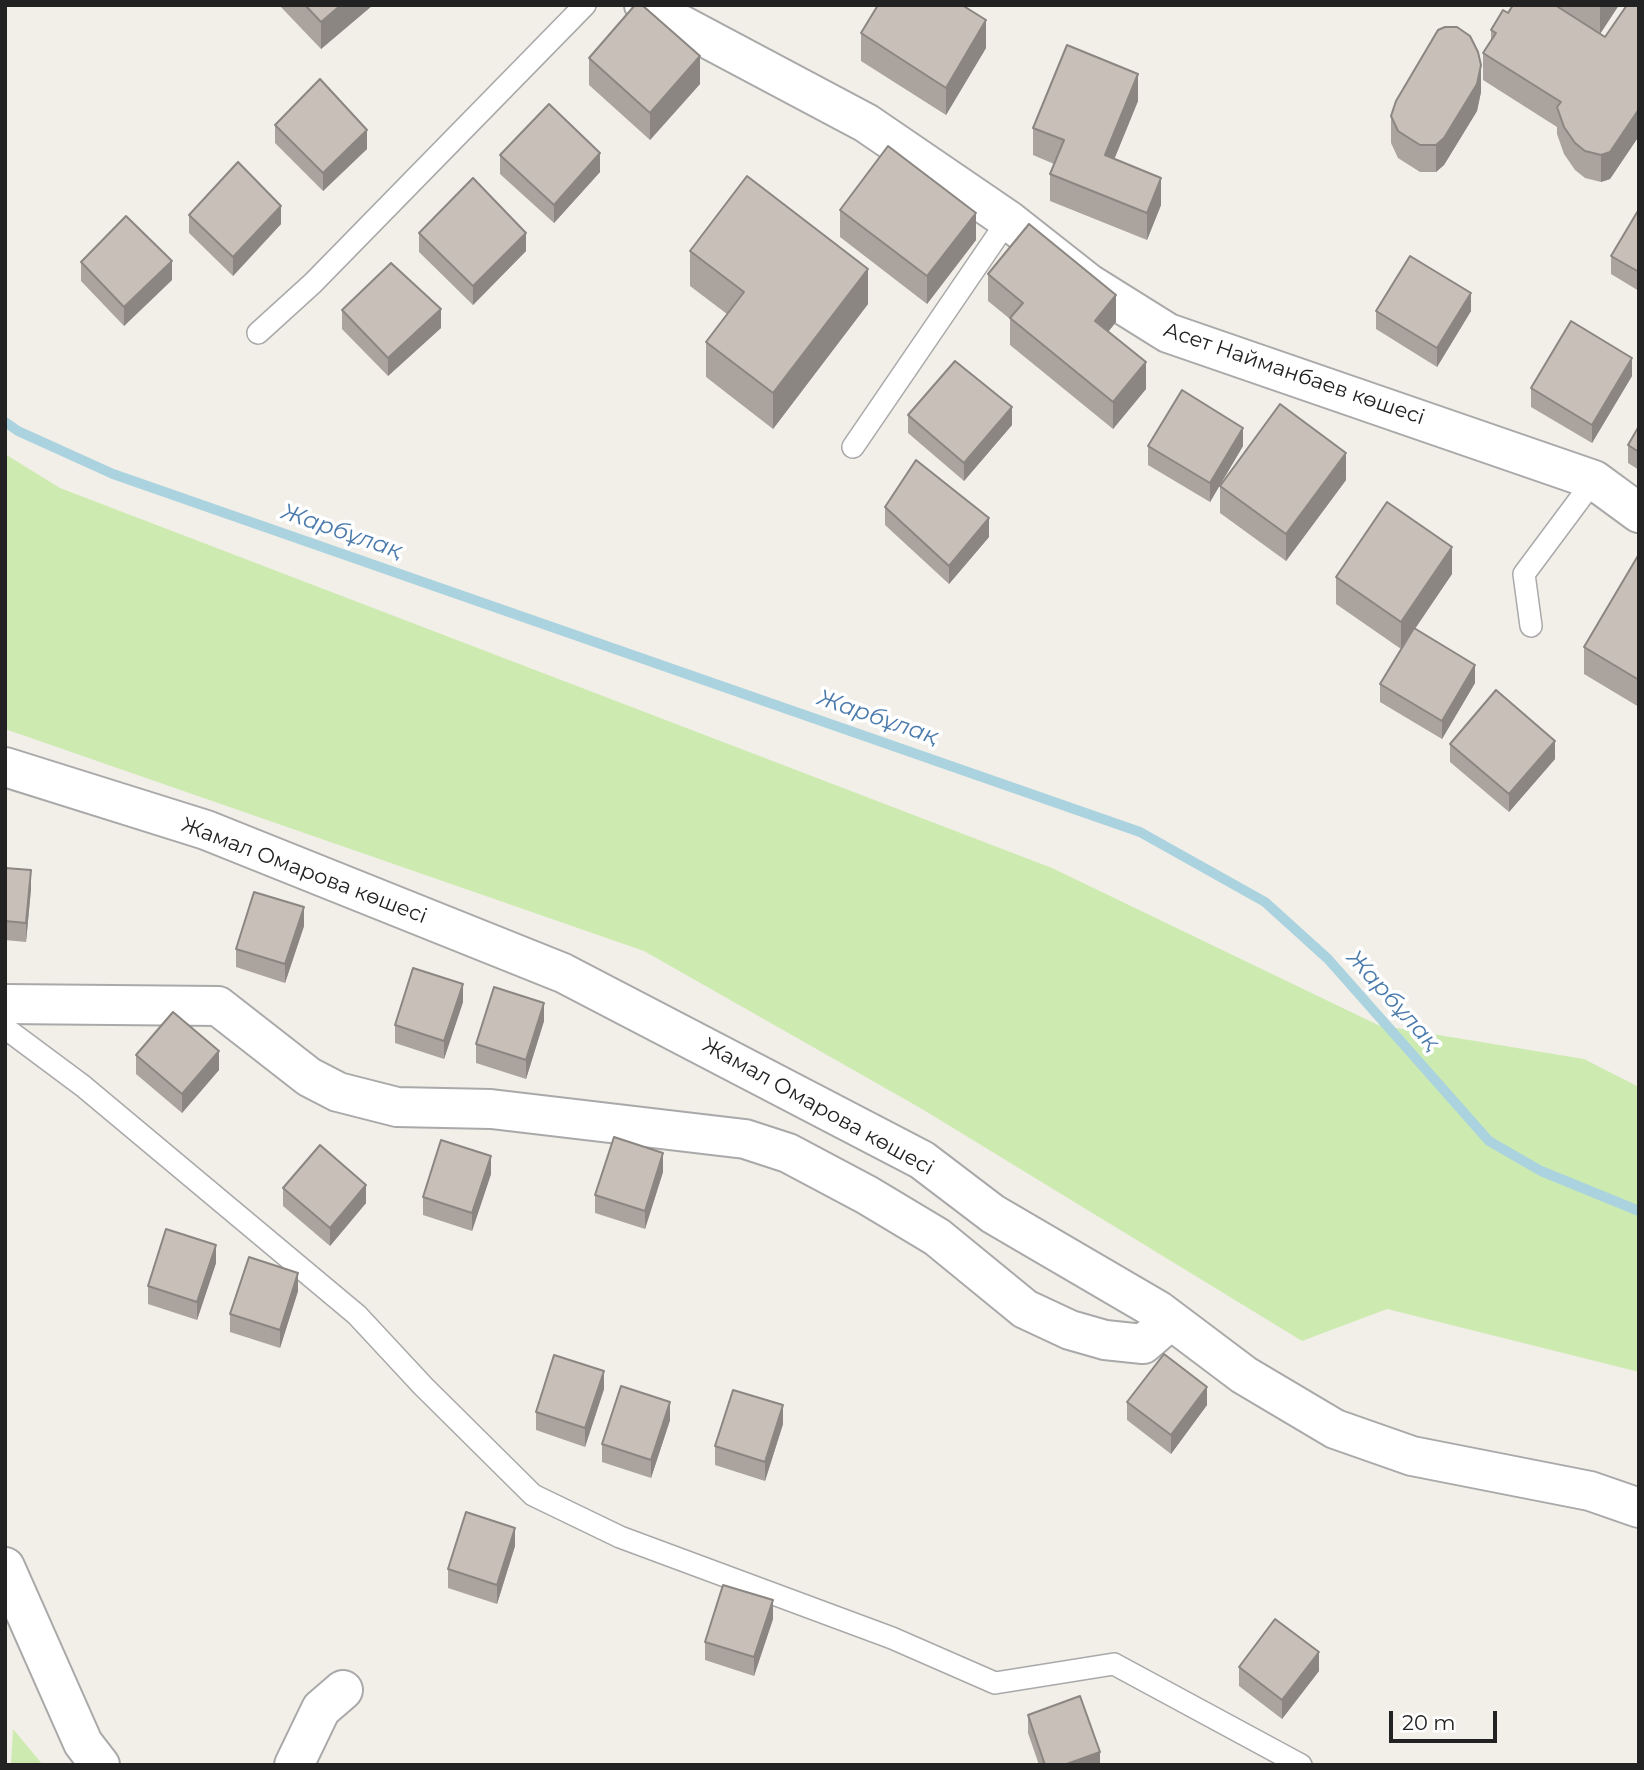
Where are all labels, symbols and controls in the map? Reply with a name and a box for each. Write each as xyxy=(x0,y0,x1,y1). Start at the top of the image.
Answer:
street label: Асет Найманбаев көшесі xyxy=(1160,317,1428,431)
water label: Жарбұлақ xyxy=(278,498,406,566)
water label: Жарбұлақ xyxy=(814,684,942,752)
street label: Жамал Омарова көшесі xyxy=(178,812,430,930)
water label: Жарбұлақ xyxy=(1340,945,1446,1057)
street label: Жамал Омарова көшесі xyxy=(698,1033,938,1181)
scale bar xyxy=(1392,1696,1500,1740)
text: 20 m xyxy=(1402,1710,1456,1735)

